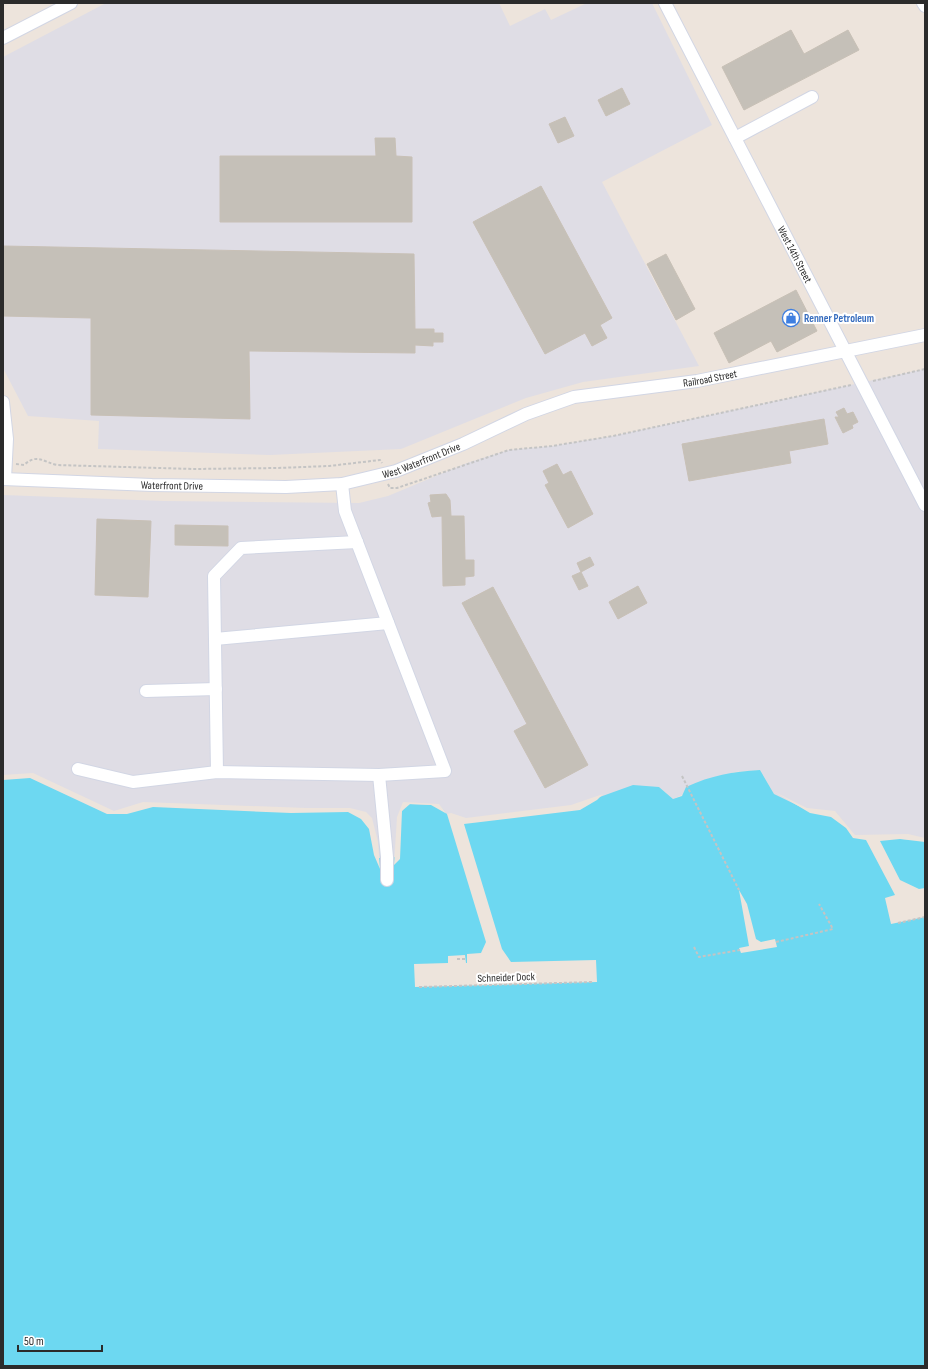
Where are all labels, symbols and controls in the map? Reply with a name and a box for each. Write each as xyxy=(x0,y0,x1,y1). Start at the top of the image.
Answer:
street label: West 14th Street xyxy=(775,224,815,286)
shop icon: Renner Petroleum xyxy=(781,308,801,328)
place label: Renner Petroleum xyxy=(804,312,874,325)
street label: Railroad Street xyxy=(682,367,739,390)
street label: West Waterfront Drive xyxy=(381,440,462,481)
street label: Waterfront Drive xyxy=(141,479,203,493)
street label: Schneider Dock xyxy=(477,970,536,985)
scale bar xyxy=(18,1327,102,1353)
text: 50 m xyxy=(24,1334,44,1349)

